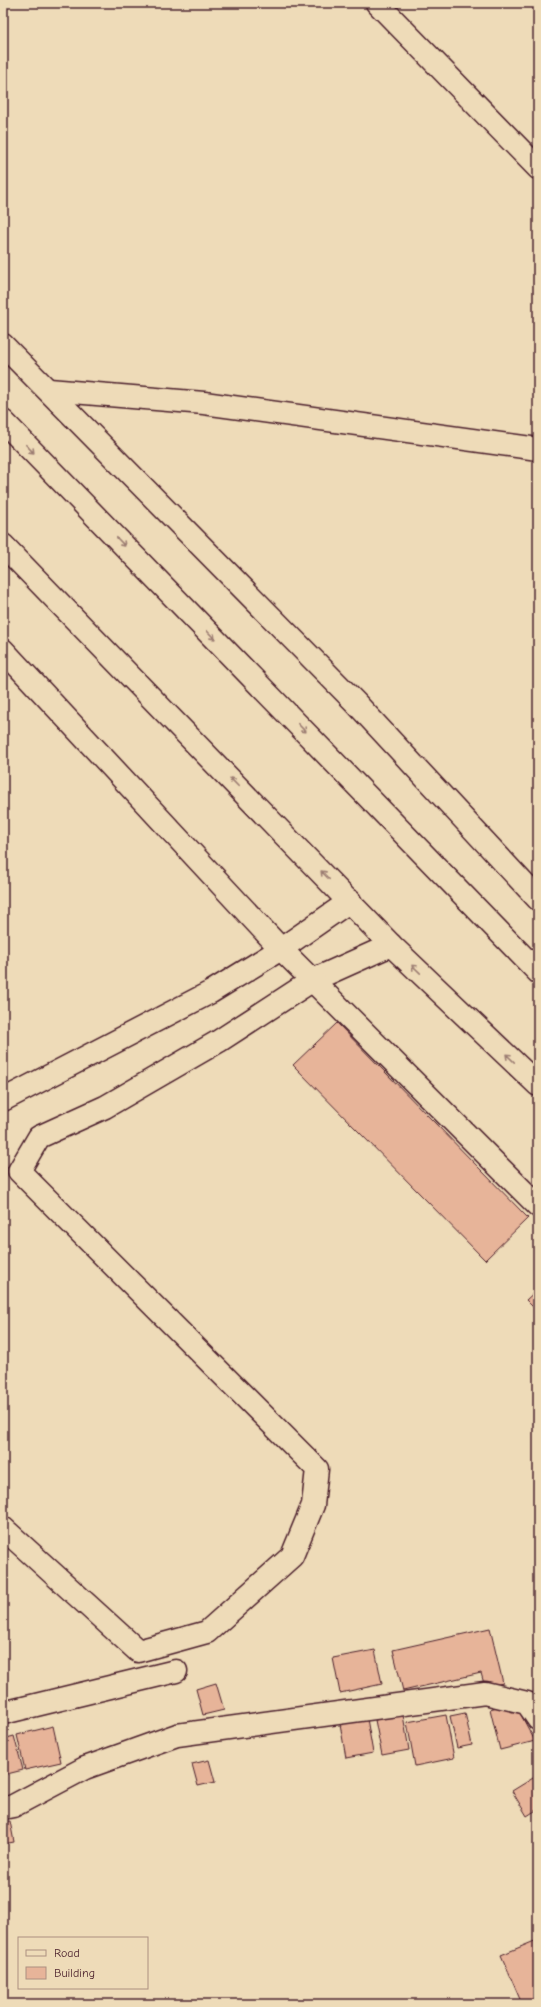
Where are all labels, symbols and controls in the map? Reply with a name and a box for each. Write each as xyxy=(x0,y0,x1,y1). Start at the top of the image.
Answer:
one-way arrow xyxy=(25,444,35,454)
one-way arrow xyxy=(116,537,126,547)
one-way arrow xyxy=(206,630,216,640)
one-way arrow xyxy=(297,723,307,733)
one-way arrow xyxy=(230,777,239,787)
one-way arrow xyxy=(320,870,330,880)
one-way arrow xyxy=(411,964,421,973)
one-way arrow xyxy=(505,1054,515,1063)
legend xyxy=(18,1937,148,1989)
text: Road xyxy=(54,1946,80,1960)
text: Building xyxy=(54,1966,95,1980)

